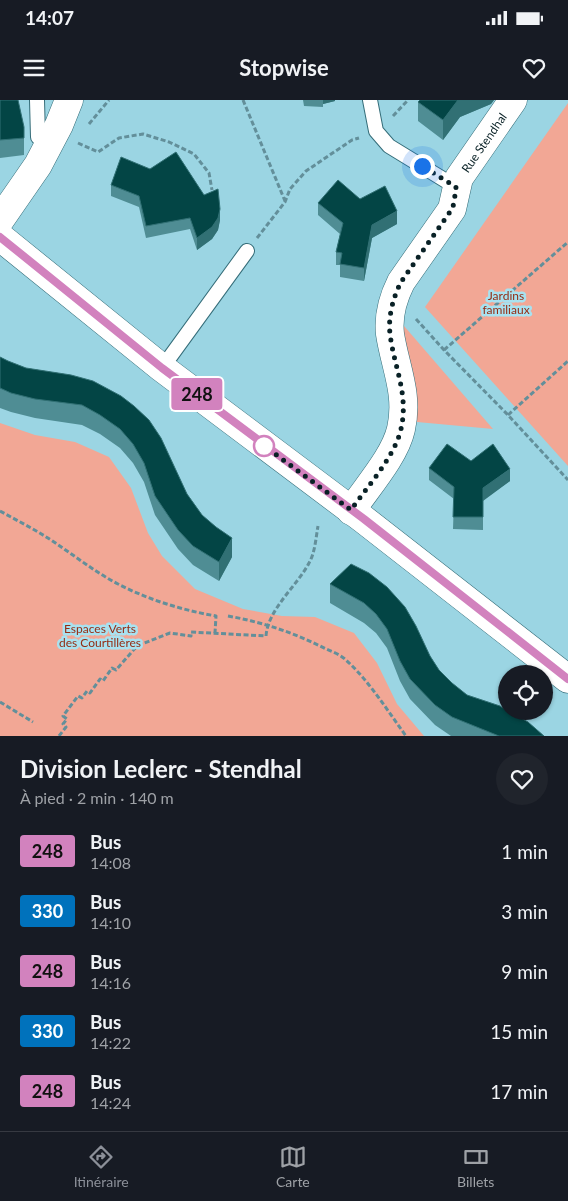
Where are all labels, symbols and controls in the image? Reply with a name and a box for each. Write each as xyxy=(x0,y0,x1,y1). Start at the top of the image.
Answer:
text: 14:07 xyxy=(25,6,74,29)
icon: menu xyxy=(20,54,48,82)
text: Stopwise xyxy=(239,54,329,81)
icon: heart xyxy=(520,54,548,82)
street label: Rue Stendhal xyxy=(458,110,509,175)
your location xyxy=(410,154,435,179)
park label: Jardins familiaux xyxy=(482,288,530,317)
line badge: 248 xyxy=(168,378,226,410)
text: 248 xyxy=(181,383,213,405)
unlabelled marker xyxy=(253,435,275,457)
park label: Espaces Verts des Courtillères xyxy=(59,621,141,650)
map controls xyxy=(498,665,553,720)
button: locate xyxy=(498,665,553,720)
button: heart xyxy=(496,753,548,805)
text: Division Leclerc - Stendhal xyxy=(20,754,302,783)
text: À pied · 2 min · 140 m xyxy=(20,788,174,807)
text: Bus xyxy=(90,830,121,853)
text: 248 xyxy=(32,840,63,862)
text: 1 min xyxy=(501,840,548,863)
text: 14:08 xyxy=(90,853,131,872)
text: Bus xyxy=(90,890,121,913)
text: 330 xyxy=(32,900,63,922)
text: 3 min xyxy=(501,900,548,923)
text: 14:10 xyxy=(90,913,131,932)
text: Bus xyxy=(90,950,121,973)
text: 248 xyxy=(32,960,63,982)
text: 9 min xyxy=(501,960,548,983)
text: 14:16 xyxy=(90,973,131,992)
text: Bus xyxy=(90,1010,121,1033)
text: 330 xyxy=(32,1020,63,1042)
text: 15 min xyxy=(490,1020,548,1043)
text: 14:22 xyxy=(90,1033,131,1052)
text: Bus xyxy=(90,1070,121,1093)
text: 248 xyxy=(32,1080,63,1102)
text: 17 min xyxy=(490,1080,548,1103)
text: 14:24 xyxy=(90,1093,131,1112)
tab: Itinéraire xyxy=(74,1143,129,1190)
tab: Carte xyxy=(276,1143,310,1190)
tab: Billets xyxy=(457,1143,494,1190)

